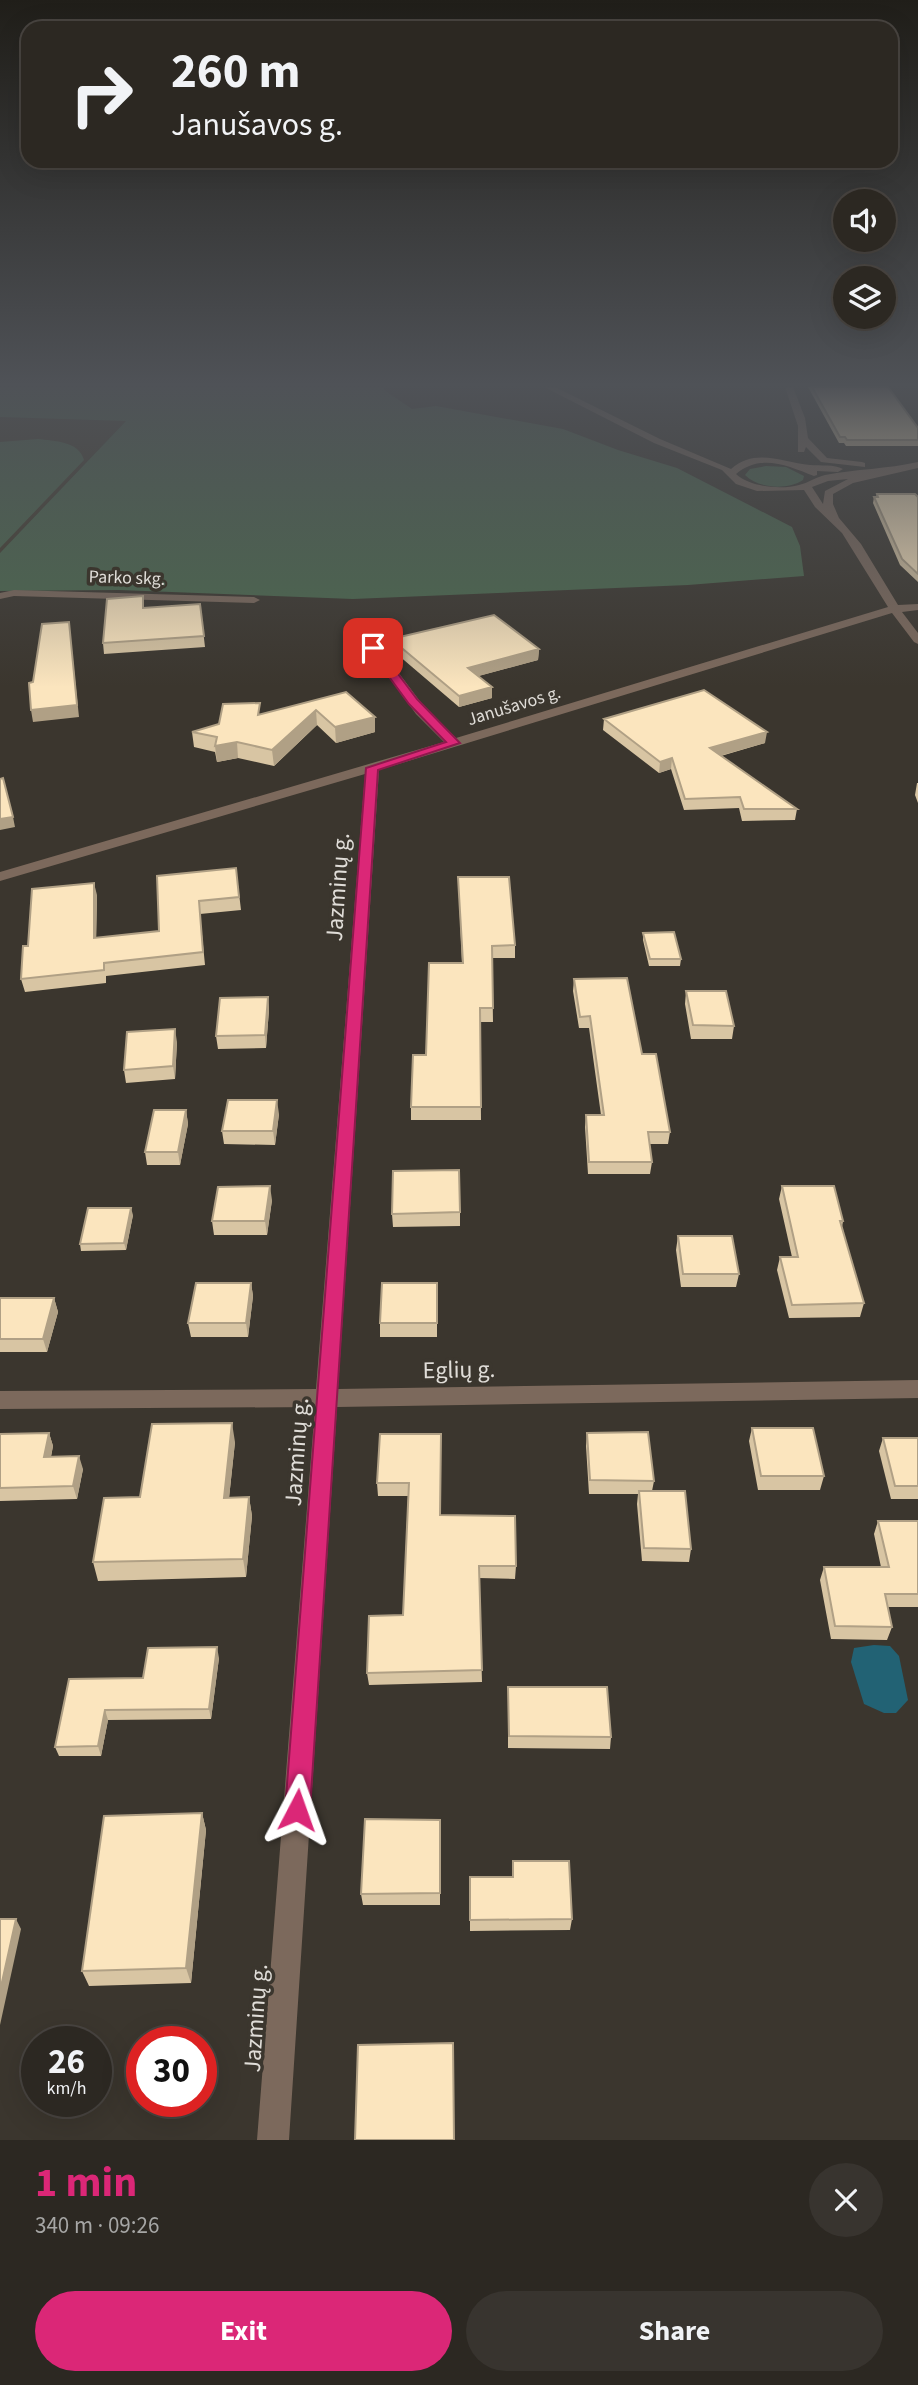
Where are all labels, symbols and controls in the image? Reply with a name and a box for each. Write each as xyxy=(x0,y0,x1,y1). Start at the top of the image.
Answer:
text: 260 m xyxy=(171,37,300,107)
icon: right xyxy=(56,49,147,140)
text: Janušavos g. xyxy=(171,102,343,148)
map controls xyxy=(833,189,896,329)
button: sound xyxy=(833,189,896,252)
button: layers xyxy=(833,266,896,329)
street label: Parko skg. xyxy=(88,564,166,592)
pin xyxy=(343,618,403,678)
icon: arrive xyxy=(354,629,392,667)
street label: Janušavos g. xyxy=(464,680,564,732)
street label: Jazminų g. xyxy=(317,832,359,942)
street label: Eglių g. xyxy=(422,1352,496,1388)
street label: Jazminų g. xyxy=(276,1397,318,1507)
position arrow xyxy=(260,1773,334,1847)
street label: Jazminų g. xyxy=(235,1963,277,2073)
speed limit sign: 30 xyxy=(126,2026,217,2117)
text: 26 xyxy=(48,2037,85,2087)
text: km/h xyxy=(47,2076,86,2101)
text: 1 min xyxy=(35,2153,137,2213)
button: close xyxy=(809,2163,883,2237)
text: 340 m · 09:26 xyxy=(35,2209,159,2242)
button: Exit xyxy=(35,2291,452,2371)
button: Share xyxy=(466,2291,883,2371)

